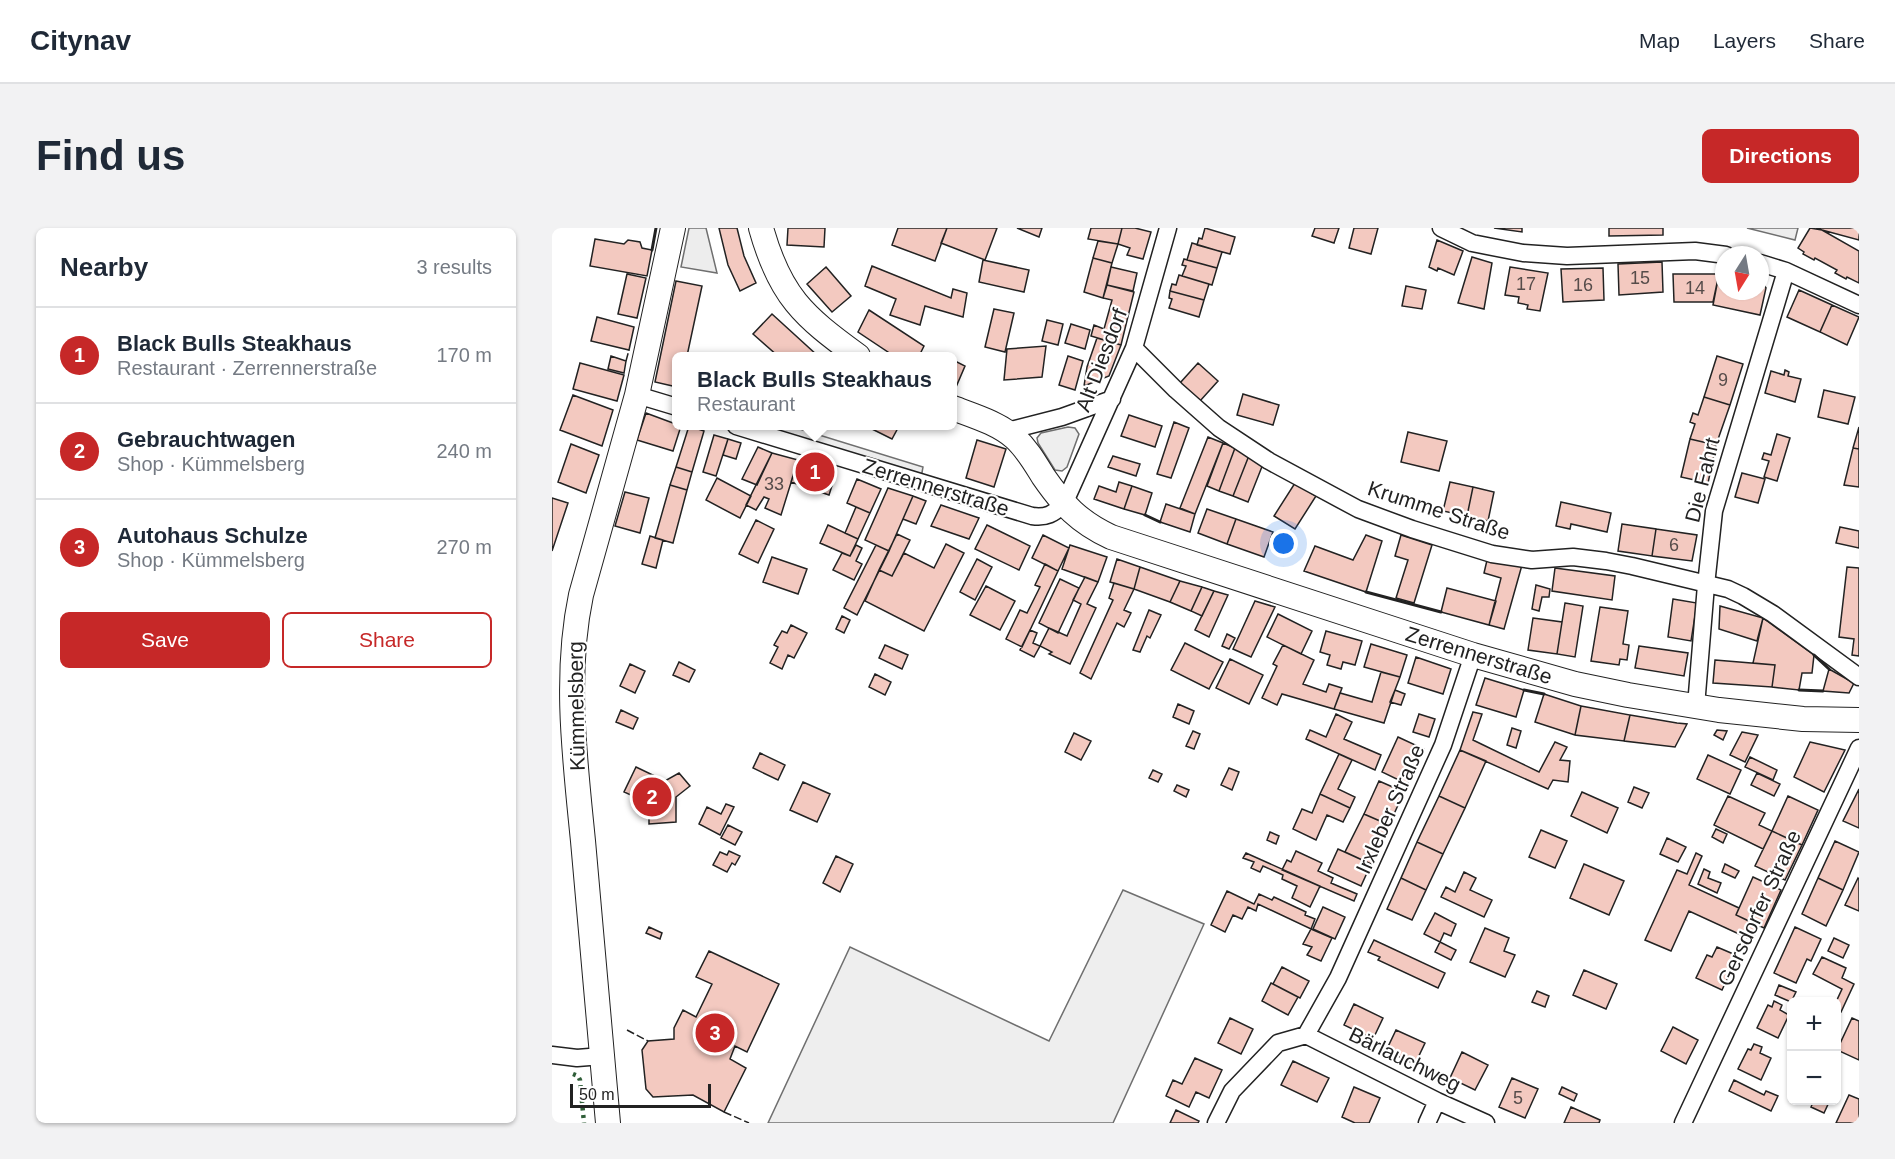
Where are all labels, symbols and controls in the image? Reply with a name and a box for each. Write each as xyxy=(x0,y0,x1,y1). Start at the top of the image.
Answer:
text: Citynav xyxy=(30,25,131,56)
text: Map xyxy=(1639,29,1680,52)
text: Layers xyxy=(1713,29,1776,52)
text: Share xyxy=(1809,29,1865,52)
button: Directions xyxy=(1702,129,1859,183)
text: Find us xyxy=(36,132,185,179)
north arrow xyxy=(1715,246,1769,300)
text: Nearby xyxy=(60,252,148,282)
text: 3 results xyxy=(416,256,492,278)
house number: 15 xyxy=(1630,268,1650,288)
house number: 17 xyxy=(1516,274,1536,294)
house number: 16 xyxy=(1573,275,1593,295)
house number: 14 xyxy=(1685,278,1705,298)
street label: Alt Diesdorf xyxy=(1071,305,1131,415)
text: Black Bulls Steakhaus xyxy=(117,331,352,356)
text: 1 xyxy=(74,344,85,366)
text: 170 m xyxy=(436,344,492,366)
popup xyxy=(672,352,957,430)
text: Restaurant · Zerrennerstraße xyxy=(117,357,377,379)
text: Black Bulls Steakhaus xyxy=(697,367,932,392)
house number: 9 xyxy=(1718,370,1728,390)
text: Restaurant xyxy=(697,393,795,415)
text: Gebrauchtwagen xyxy=(117,427,295,452)
street label: Die Fahrt xyxy=(1680,435,1724,525)
text: 2 xyxy=(74,440,85,462)
text: 240 m xyxy=(436,440,492,462)
pin: 1 xyxy=(796,450,834,494)
text: Shop · Kümmelsberg xyxy=(117,453,305,475)
street label: Zerrennerstraße xyxy=(860,454,1012,520)
house number: 33 xyxy=(764,474,784,494)
street label: Krumme Straße xyxy=(1365,476,1513,544)
text: Autohaus Schulze xyxy=(117,523,308,548)
your location xyxy=(1269,529,1298,558)
house number: 6 xyxy=(1669,535,1679,555)
text: 3 xyxy=(74,536,85,558)
text: 270 m xyxy=(436,536,492,558)
text: Shop · Kümmelsberg xyxy=(117,549,305,571)
button: Save xyxy=(60,612,270,668)
button: Share xyxy=(282,612,492,668)
street label: Zerrennerstraße xyxy=(1403,622,1555,688)
street label: Kümmelsberg xyxy=(563,641,589,771)
street label: Irxleber Straße xyxy=(1351,741,1429,877)
pin: 2 xyxy=(632,774,672,820)
street label: Gersdorfer Straße xyxy=(1713,826,1805,990)
map controls xyxy=(1787,997,1841,1105)
button: + xyxy=(1787,997,1841,1051)
pin: 3 xyxy=(696,1010,734,1056)
street label: Bärlauchweg xyxy=(1345,1022,1465,1096)
button: − xyxy=(1787,1051,1841,1105)
scale bar xyxy=(570,1081,711,1108)
text: 50 m xyxy=(579,1086,615,1103)
house number: 5 xyxy=(1513,1088,1523,1108)

